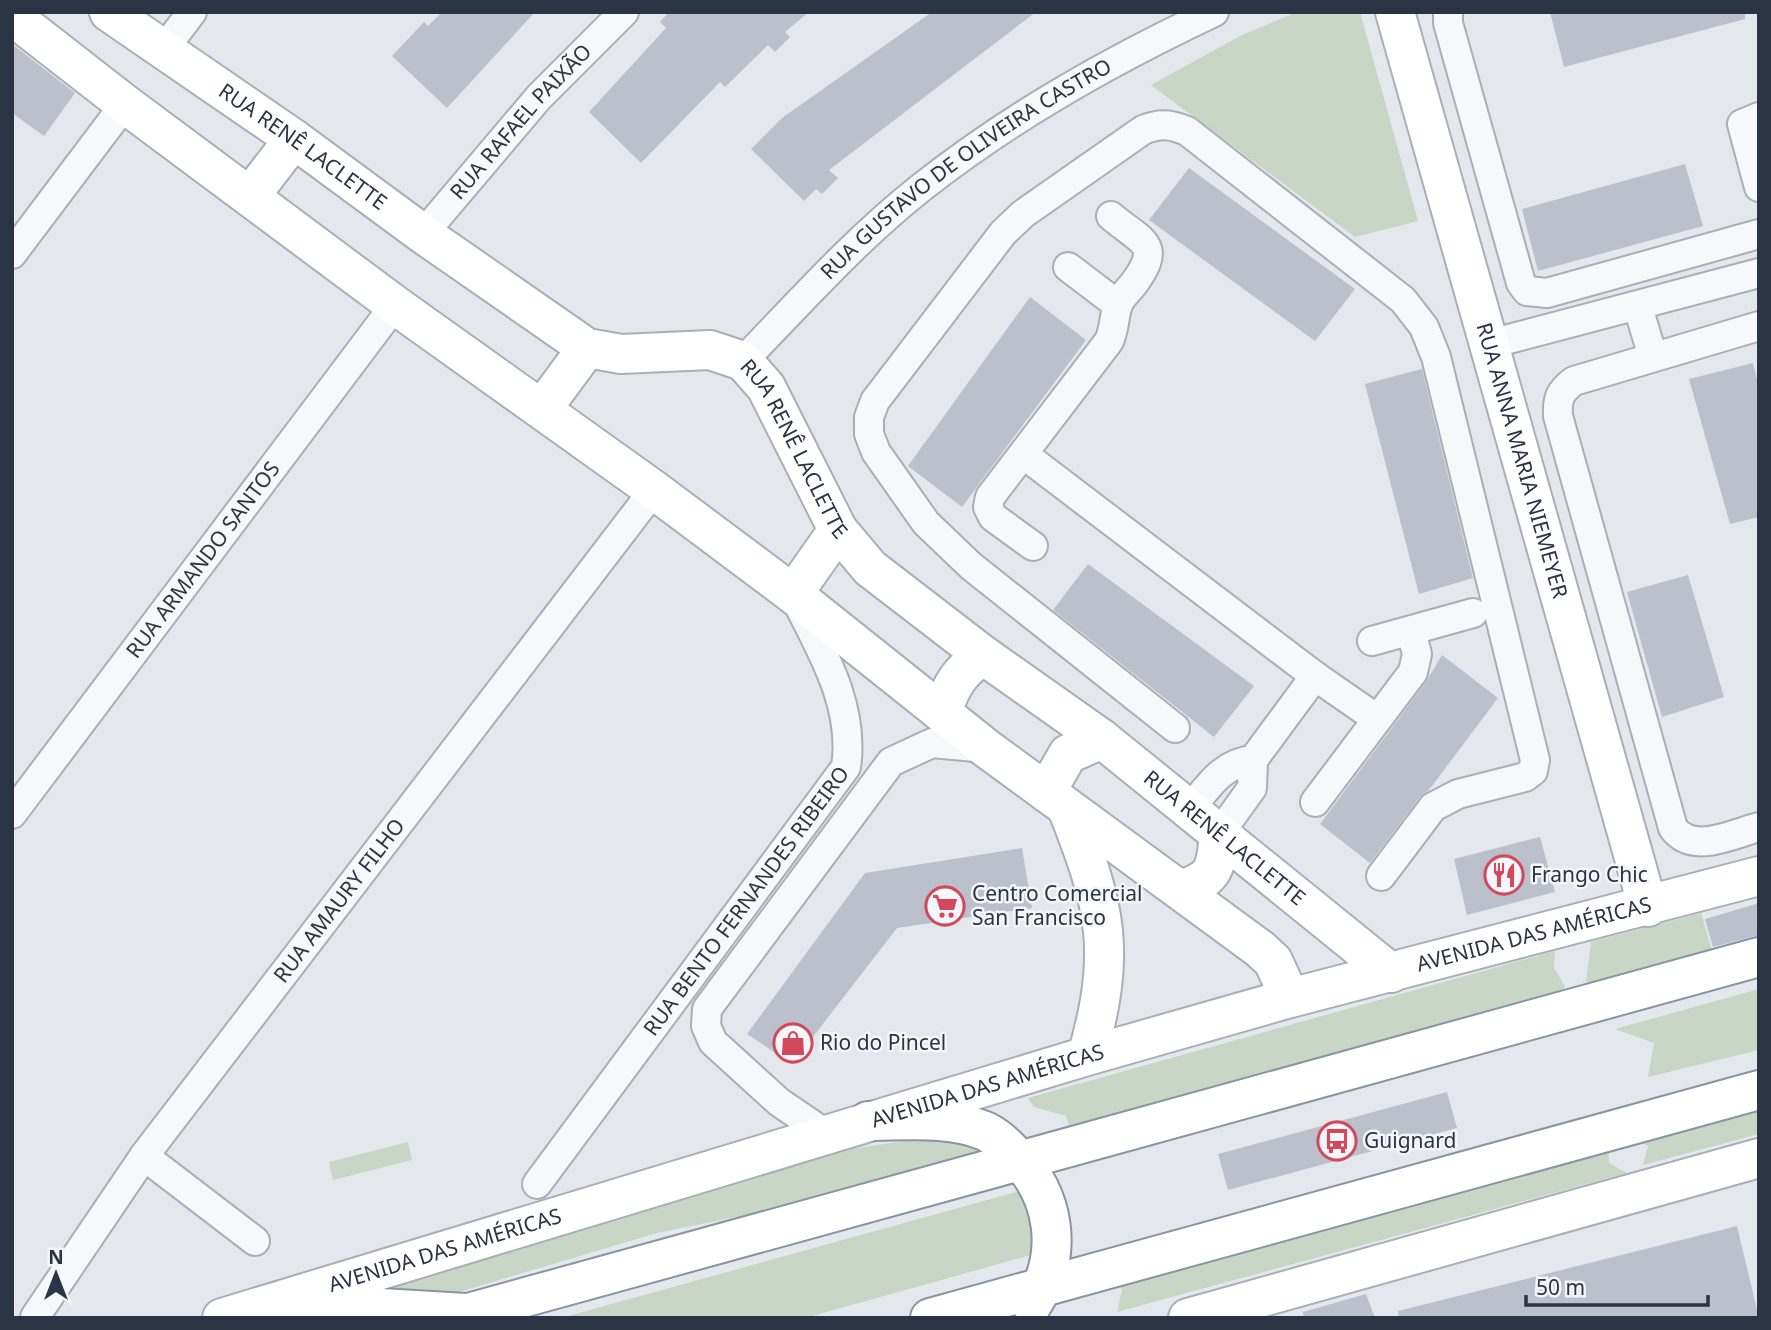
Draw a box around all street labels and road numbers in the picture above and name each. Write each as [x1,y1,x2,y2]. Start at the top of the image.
street label: RUA RAFAEL PAIXÃO [443,37,597,205]
street label: RUA GUSTAVO DE OLIVEIRA CASTRO [814,52,1116,285]
street label: RUA RENÊ LACLETTE [214,76,393,216]
street label: RUA ANNA MARIA NIEMEYER [1470,319,1575,601]
street label: RUA RENÊ LACLETTE [735,353,854,544]
street label: RUA ARMANDO SANTOS [119,455,286,663]
street label: RUA BENTO FERNANDES RIBEIRO [637,760,855,1041]
street label: RUA RENÊ LACLETTE [1138,763,1312,911]
street label: RUA AMAURY FILHO [267,812,411,988]
street label: AVENIDA DAS AMÉRICAS [1413,890,1654,978]
street label: AVENIDA DAS AMÉRICAS [868,1037,1107,1134]
street label: AVENIDA DAS AMÉRICAS [325,1201,564,1298]

